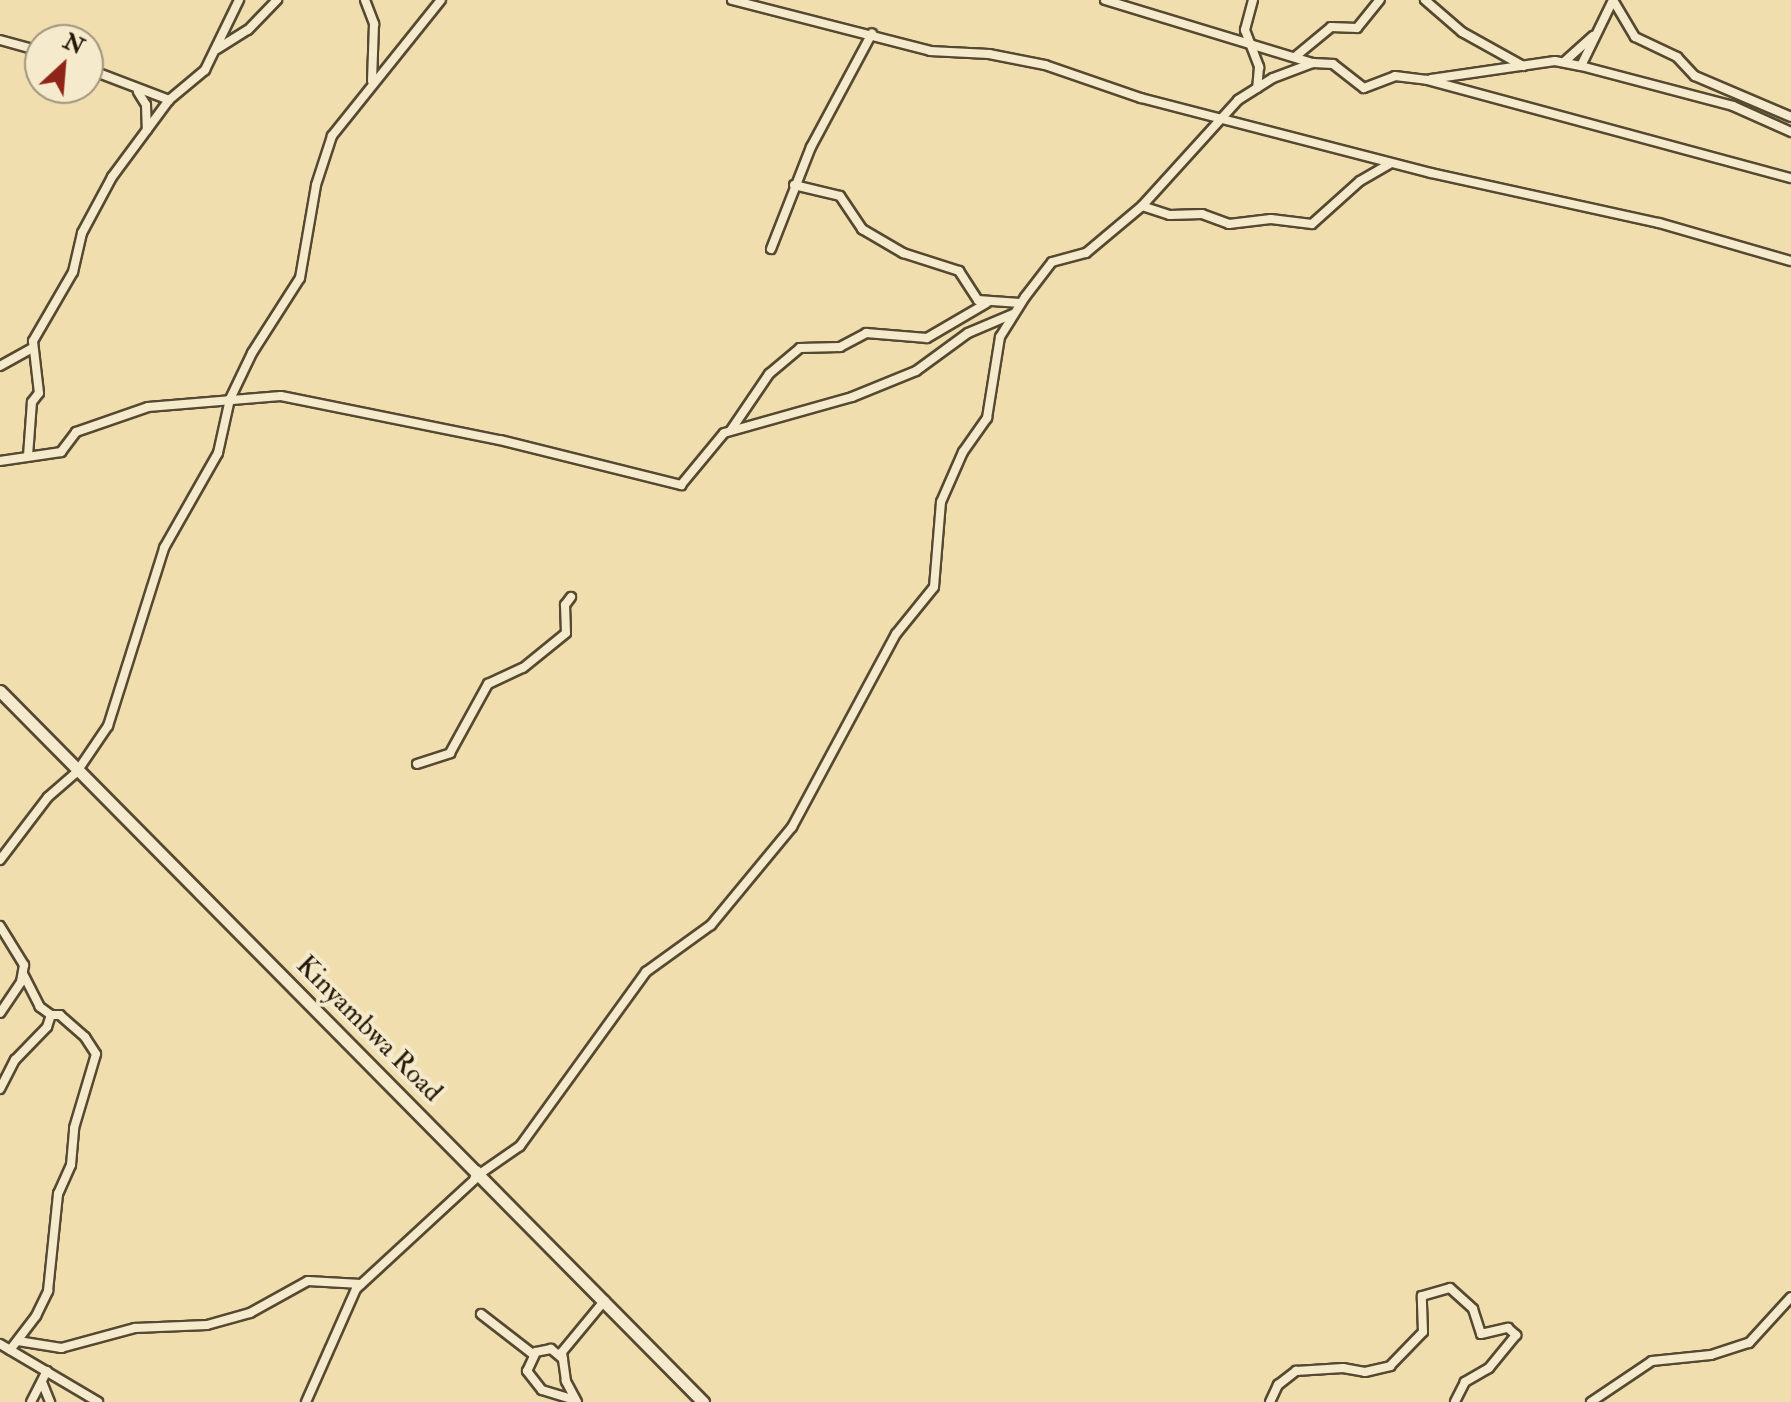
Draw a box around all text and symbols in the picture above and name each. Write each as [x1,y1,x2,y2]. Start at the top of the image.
north arrow [24,24,104,104]
text: N [59,27,89,61]
street label: Kinyambwa Road [289,949,449,1109]

